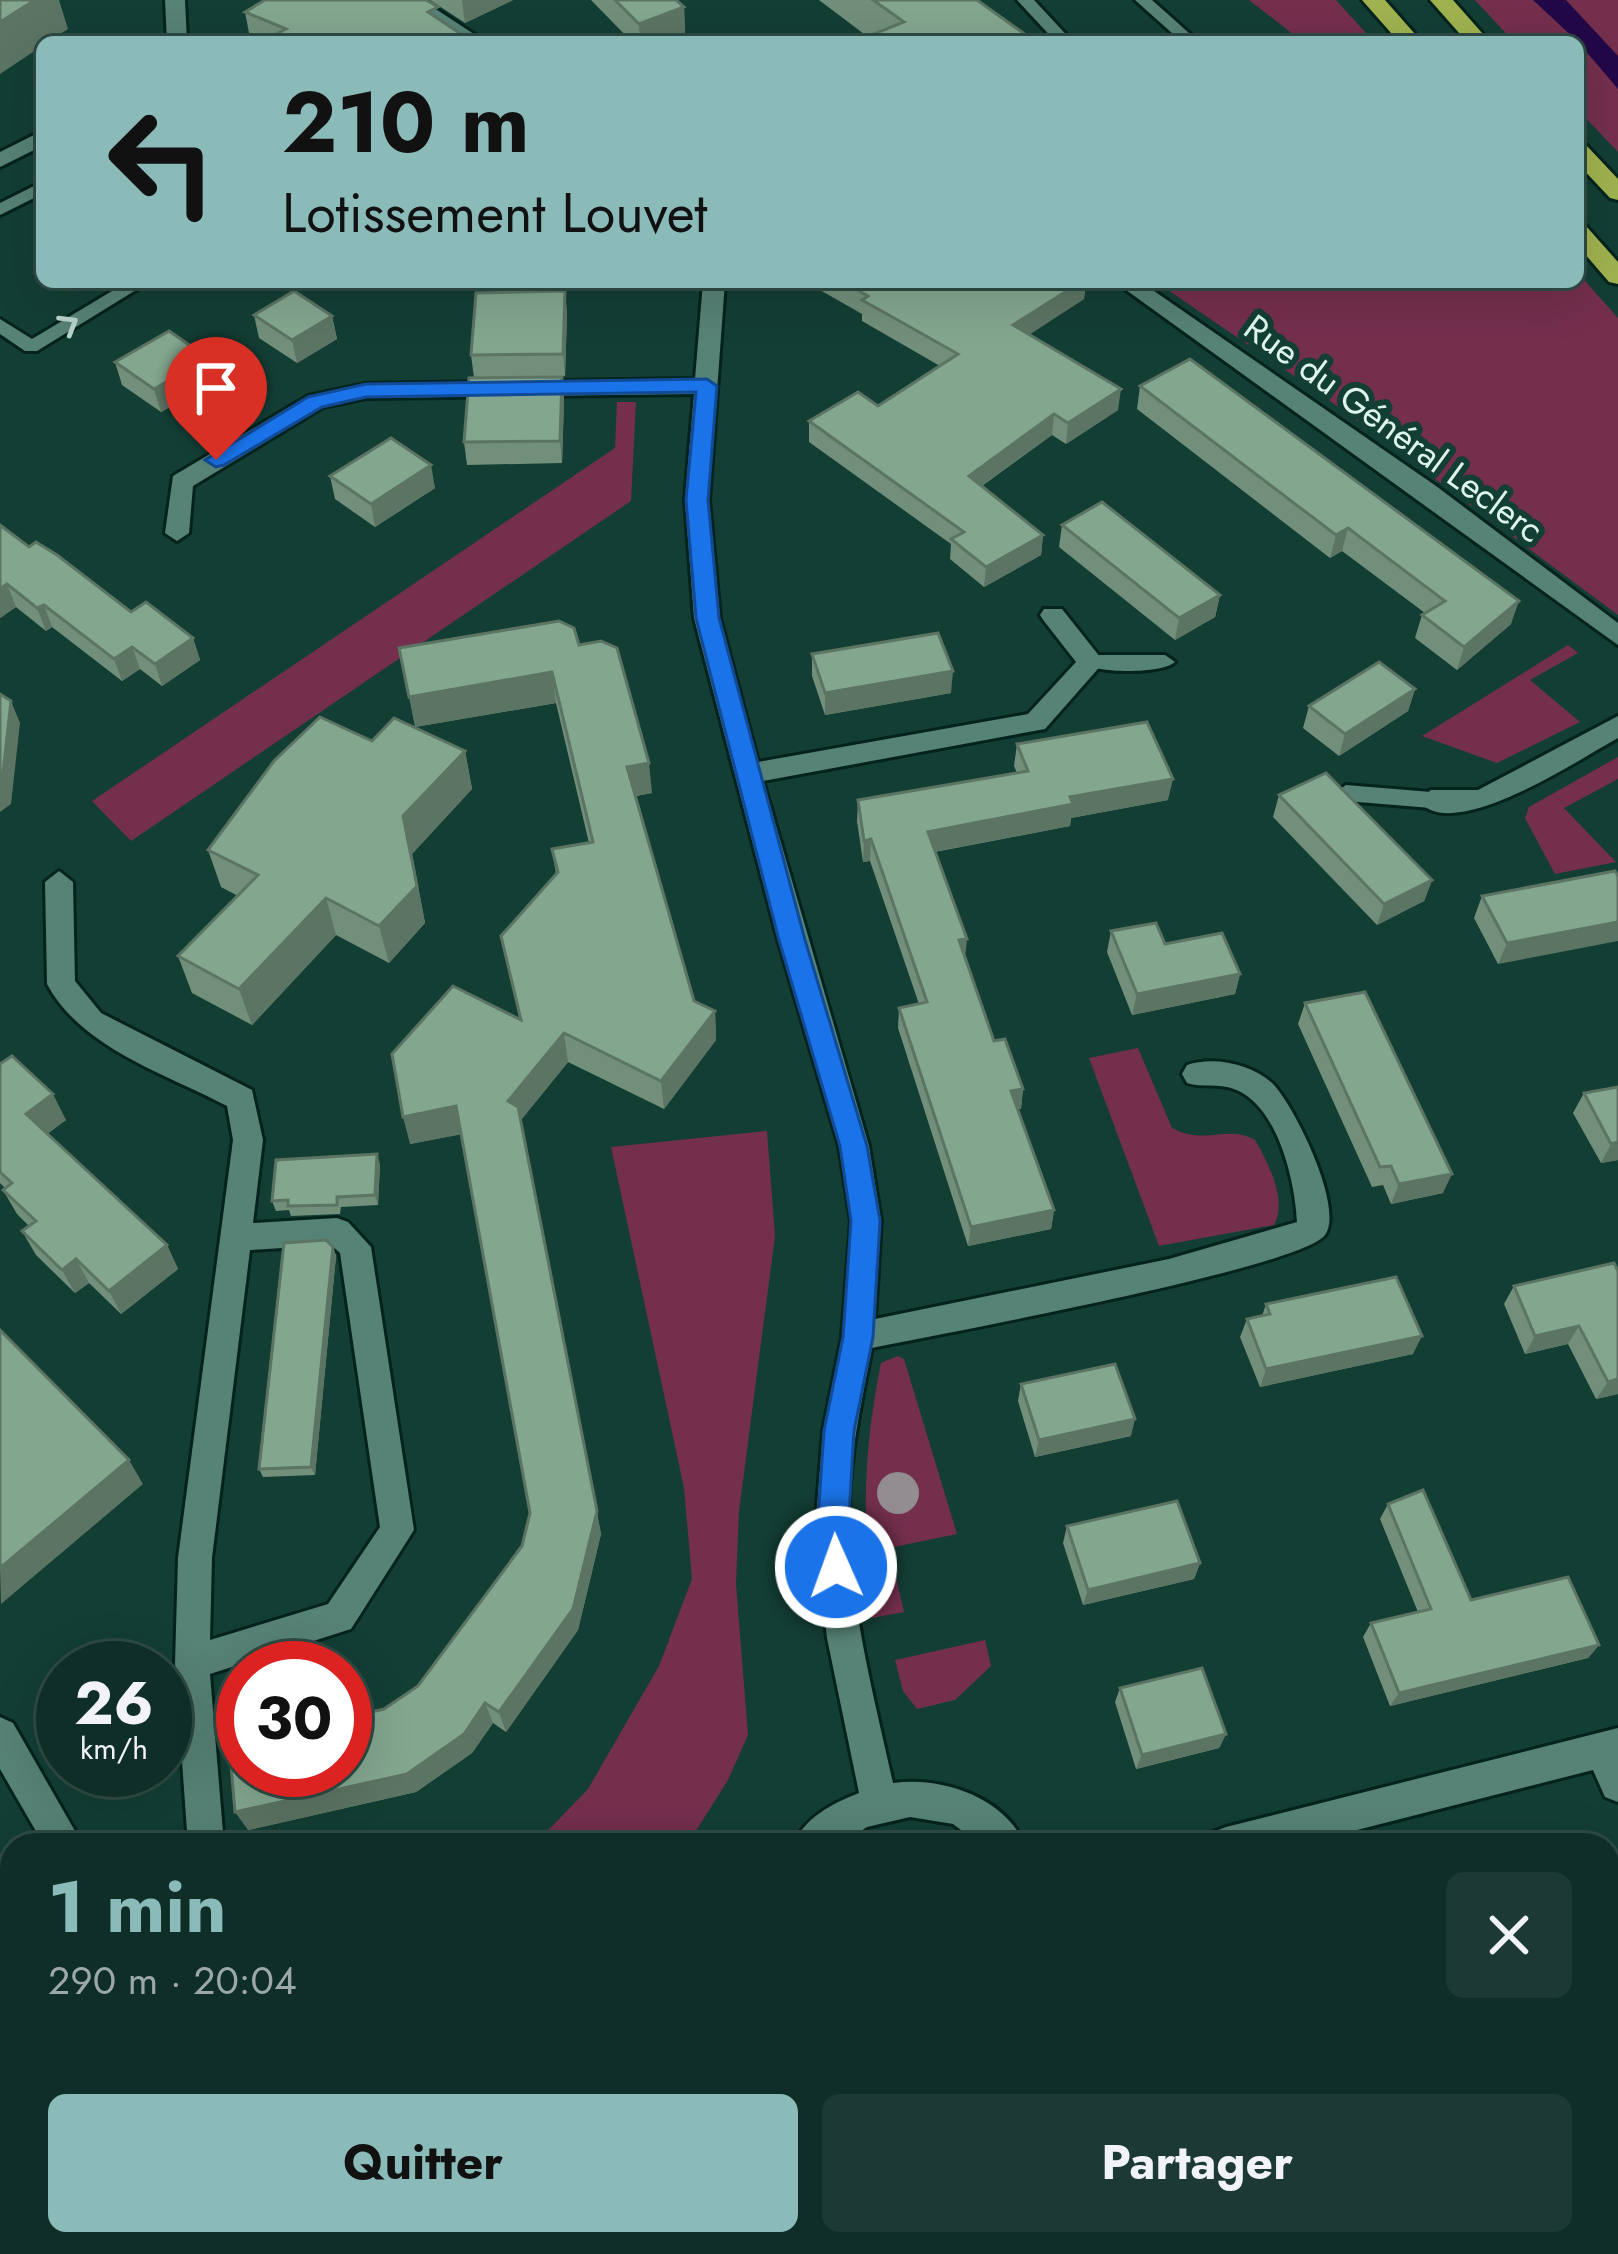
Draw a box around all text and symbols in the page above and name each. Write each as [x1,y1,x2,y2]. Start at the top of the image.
text: 210 m [282,62,530,184]
icon: left [84,84,240,240]
text: Lotissement Louvet [282,174,707,252]
street label: Rue du Général Leclerc [1233,301,1555,555]
one-way arrow [56,316,78,338]
pin [165,337,267,460]
icon: arrive [183,355,249,421]
position arrow [773,1504,899,1630]
speed limit sign: 30 [216,1641,372,1797]
text: 26 [74,1660,154,1747]
text: km/h [80,1727,148,1770]
text: 1 min [48,1855,227,1959]
button: close [1446,1872,1572,1998]
text: 290 m · 20:04 [48,1952,297,2009]
button: Quitter [48,2094,798,2232]
button: Partager [822,2094,1572,2232]

